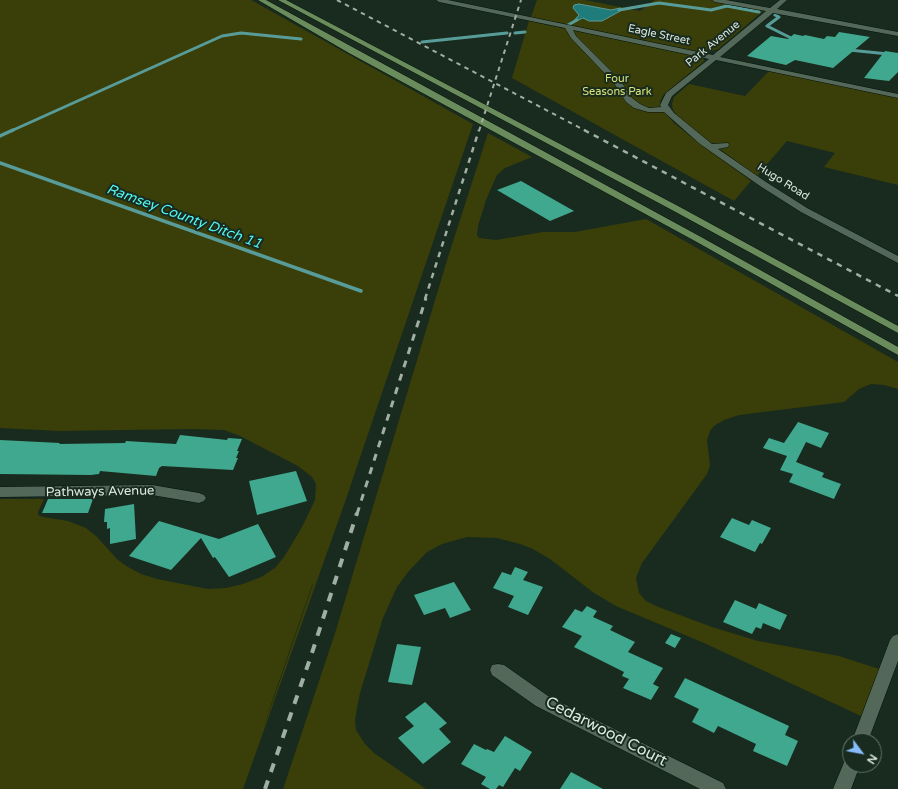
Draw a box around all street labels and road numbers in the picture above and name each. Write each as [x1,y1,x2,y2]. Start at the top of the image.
street label: Park Avenue [683,18,743,70]
street label: Eagle Street [627,22,691,48]
street label: Hugo Road [754,161,812,203]
street label: Pathways Avenue [45,483,155,501]
street label: Cedarwood Court [542,693,670,771]

